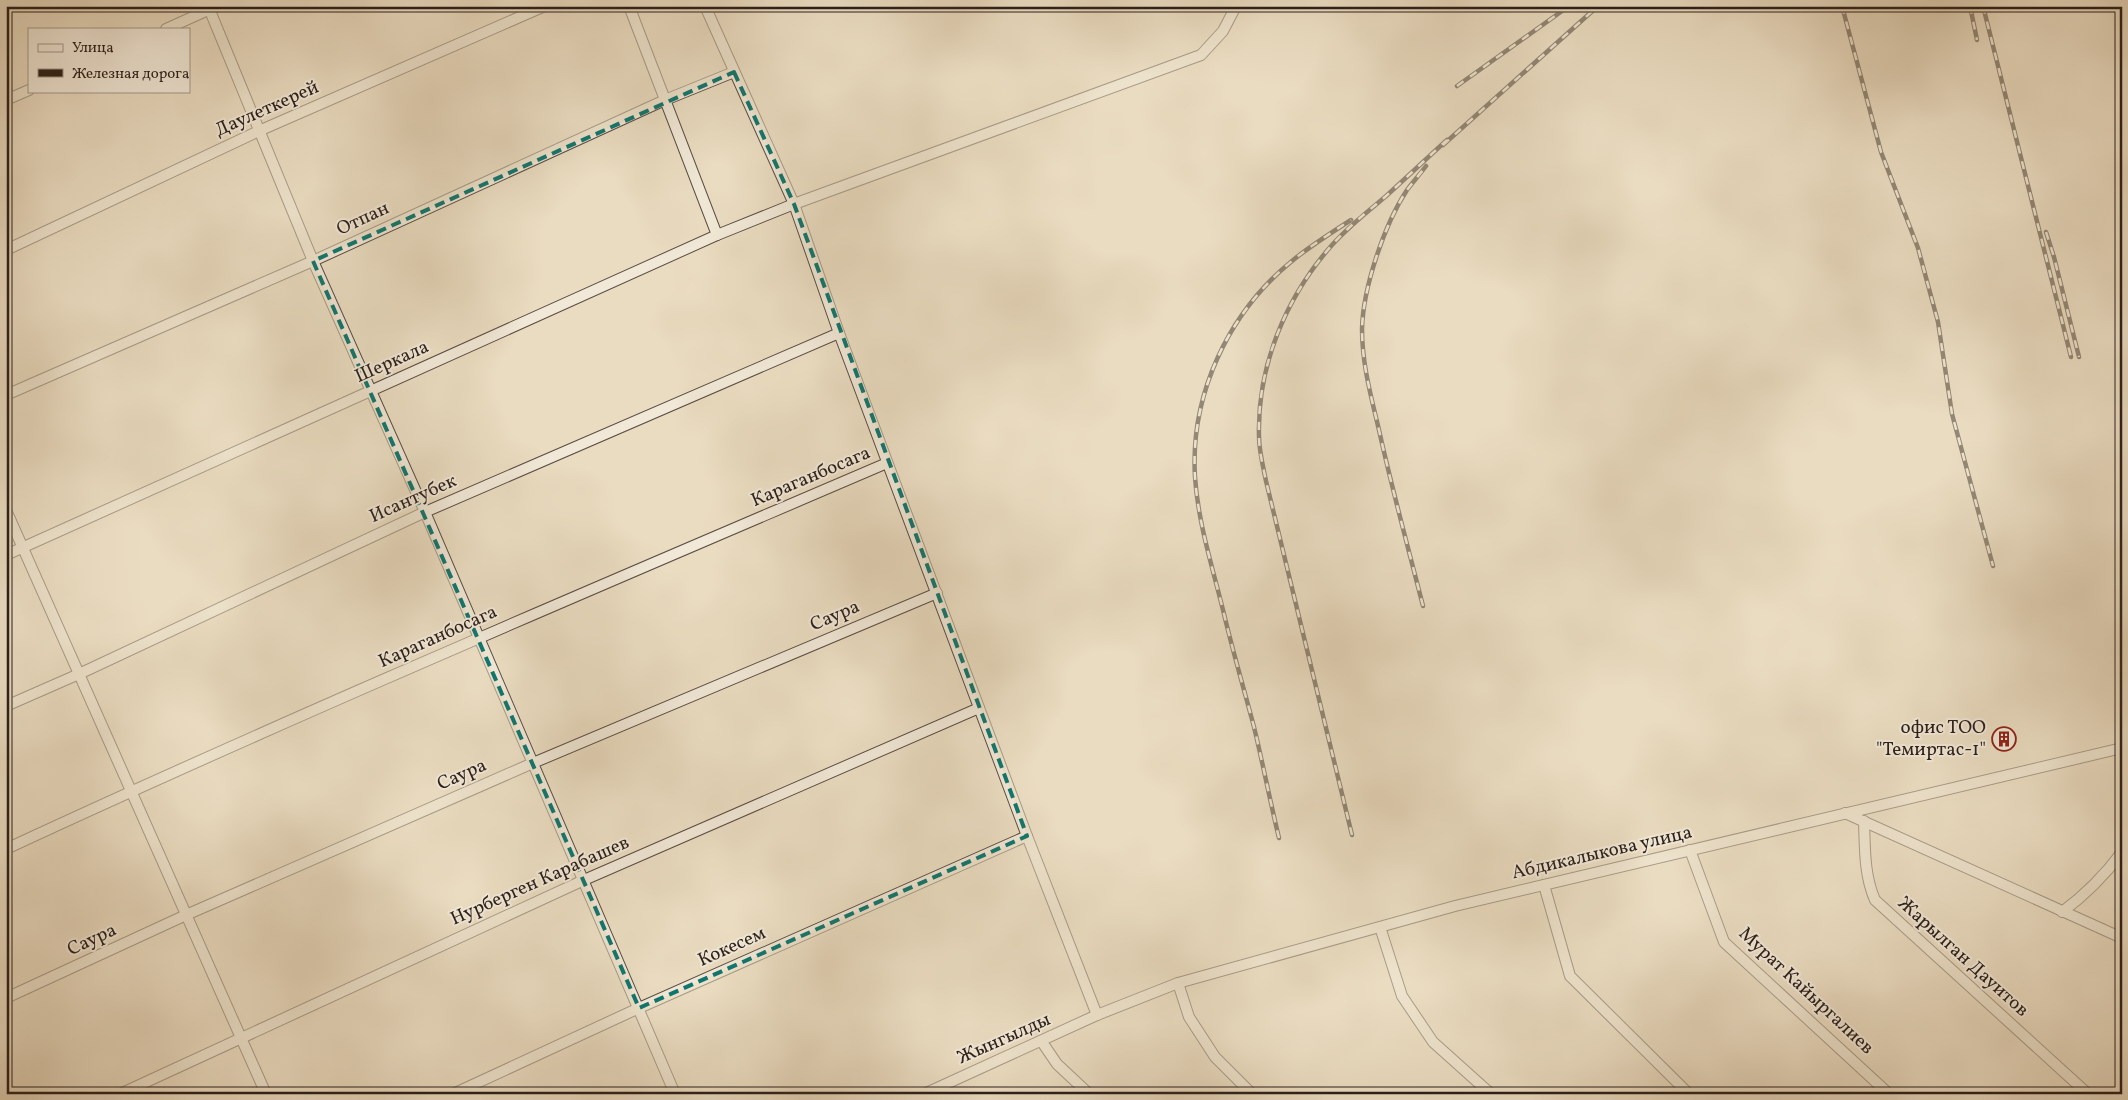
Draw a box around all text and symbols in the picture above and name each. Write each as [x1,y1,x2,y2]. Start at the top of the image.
legend [28,28,190,92]
text: Улица [72,38,114,59]
text: Железная дорога [72,64,189,85]
street label: Даулеткерей [211,75,323,143]
street label: Отпан [332,195,394,243]
street label: Шеркала [351,334,433,390]
street label: Караганбосага [747,440,875,514]
street label: Исантубек [365,468,461,530]
street label: Саура [806,594,864,638]
street label: Караганбосага [375,599,501,675]
place label: офис ТОО "Темиртас-1" [1876,715,1986,763]
building icon: офис ТОО "Темиртас-1" [1991,726,2017,752]
street label: Саура [433,753,491,797]
street label: Абдикалыкова улица [1509,820,1695,886]
street label: Нурберген Карабашев [446,830,634,932]
street label: Жарылган Дауитов [1892,891,2034,1023]
street label: Саура [63,917,121,963]
street label: Кокесем [694,921,770,973]
street label: Мурат Кайыргалиев [1733,921,1879,1061]
street label: Жынгылды [953,1007,1055,1071]

